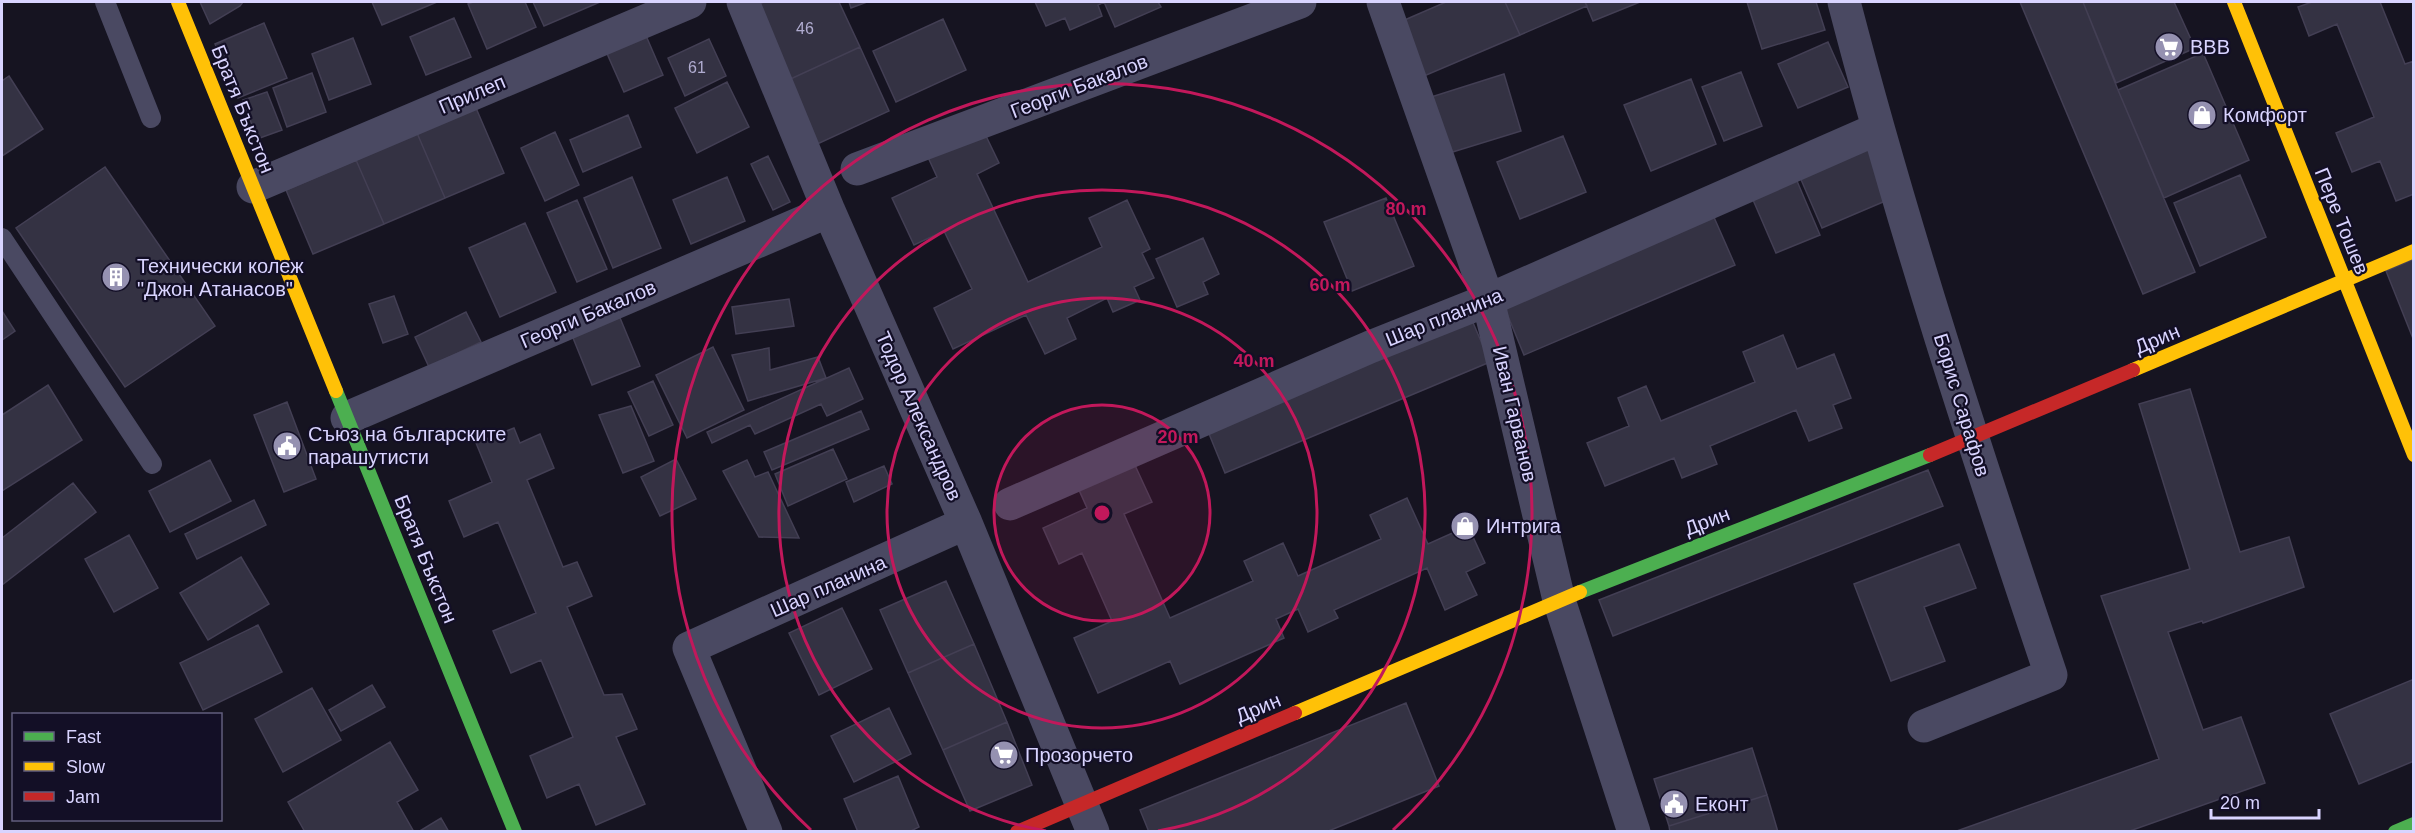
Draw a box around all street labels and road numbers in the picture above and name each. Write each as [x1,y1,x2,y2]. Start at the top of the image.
street label: Братя Бъкстон [207,42,279,176]
street label: Георги Бакалов [1007,50,1151,122]
street label: Прилеп [435,70,509,118]
street label: Пере Тошев [2311,165,2373,277]
street label: Георги Бакалов [517,276,659,352]
street label: Шар планина [1382,283,1506,350]
street label: Дрин [2131,320,2183,358]
street label: Тодор Александров [872,328,966,504]
street label: Борис Сарафов [1930,331,1994,479]
street label: Иван Гарванов [1489,344,1541,484]
street label: Братя Бъкстон [390,492,462,626]
street label: Дрин [1681,502,1733,540]
street label: Шар планина [767,550,890,621]
street label: Дрин [1232,689,1284,727]

